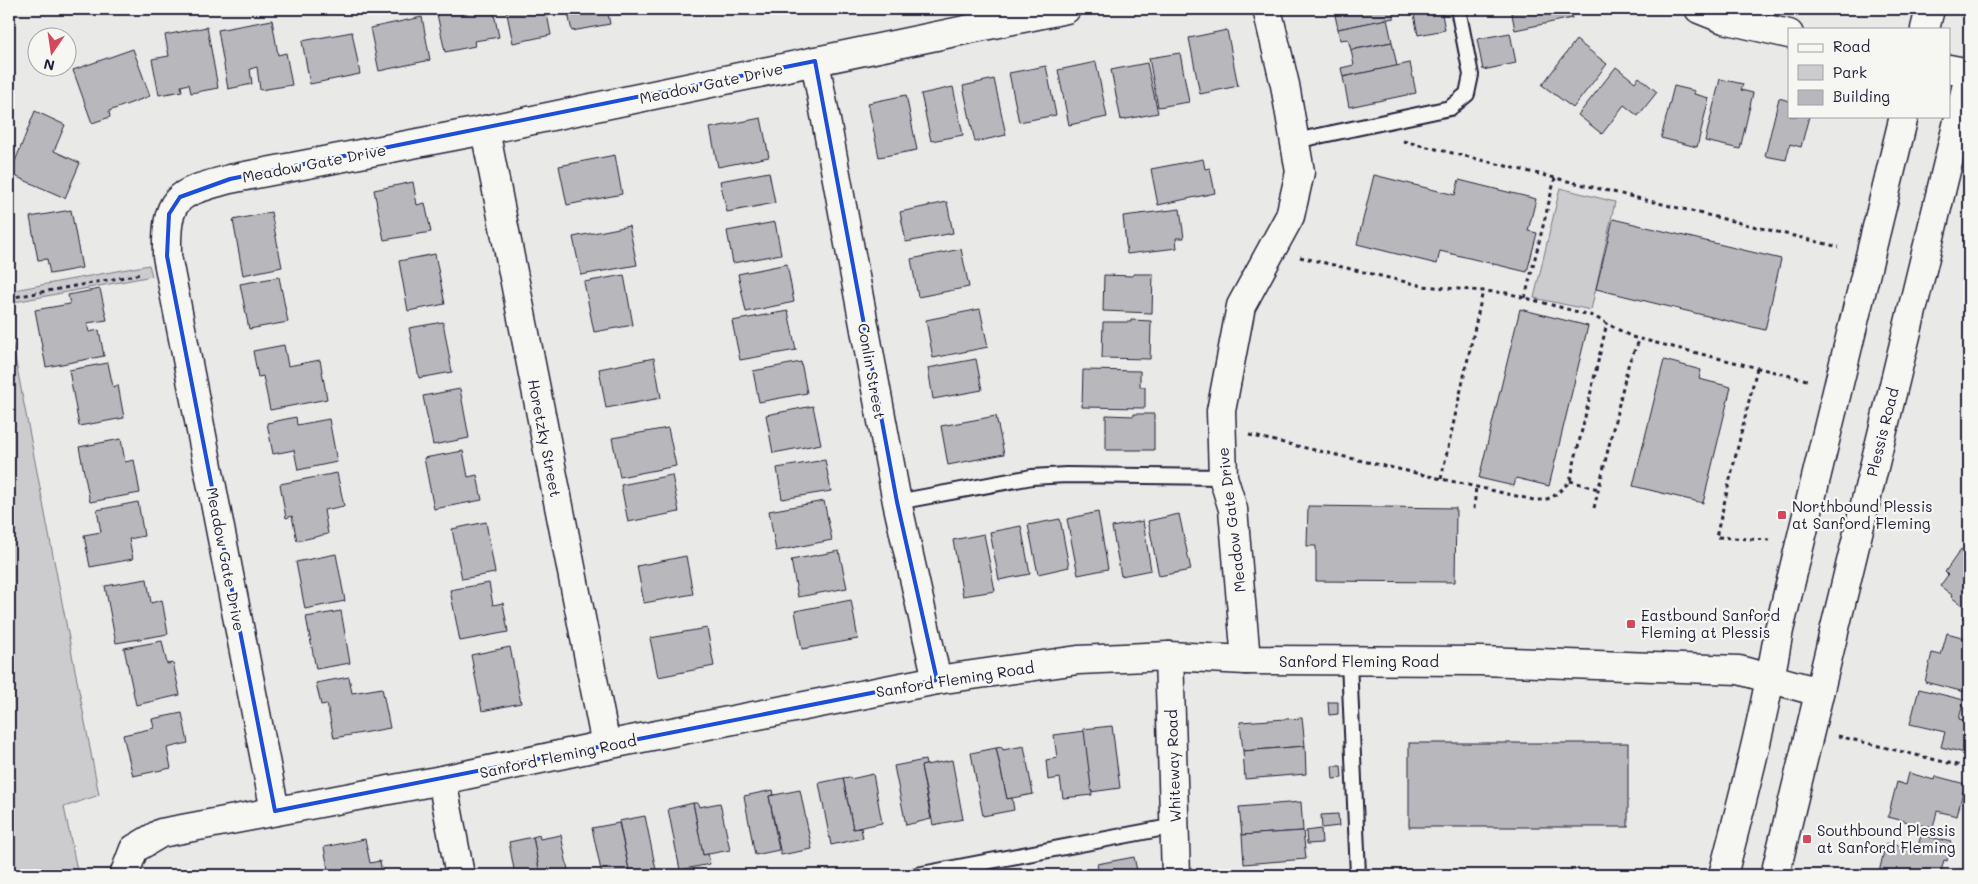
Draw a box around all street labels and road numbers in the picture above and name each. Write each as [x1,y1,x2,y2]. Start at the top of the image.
street label: Meadow Gate Drive [637,58,785,108]
street label: Meadow Gate Drive [240,139,388,187]
street label: Conlin Street [854,321,890,421]
street label: Horetzky Street [524,377,566,499]
street label: Plessis Road [1861,386,1903,478]
street label: Meadow Gate Drive [1212,446,1250,594]
street label: Meadow Gate Drive [202,485,250,633]
street label: Sanford Fleming Road [1279,651,1439,671]
street label: Sanford Fleming Road [875,657,1035,701]
street label: Whiteway Road [1161,709,1185,823]
street label: Sanford Fleming Road [478,730,638,782]

